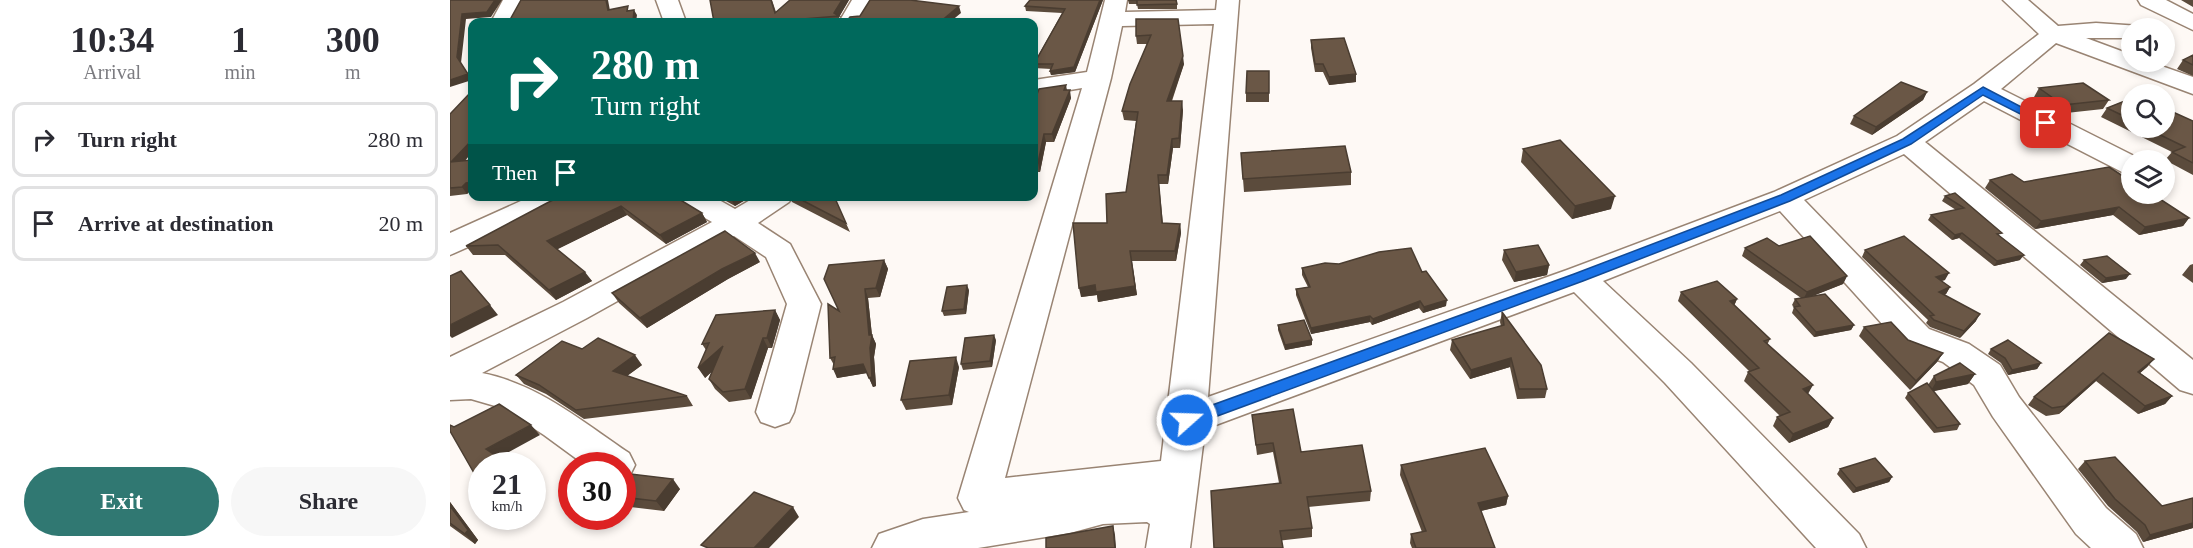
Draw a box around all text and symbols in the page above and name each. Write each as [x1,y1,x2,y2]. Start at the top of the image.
map controls [2121,18,2175,204]
button: sound [2121,18,2175,72]
text: 10:34 [70,20,154,60]
text: 1 [231,20,249,60]
text: 300 [326,20,380,60]
icon: right [492,42,570,120]
text: 280 m [591,42,700,88]
text: Arrival [83,61,141,83]
text: min [224,61,256,83]
text: m [345,61,361,83]
button: search [2121,84,2175,138]
text: Turn right [591,91,700,121]
pin [2020,97,2071,148]
icon: arrive [2029,106,2062,139]
icon: right [27,123,60,156]
text: Turn right [78,127,177,152]
text: 280 m [367,127,423,152]
button: layers [2121,150,2175,204]
icon: arrive [549,156,582,189]
text: Then [492,160,537,185]
icon: arrive [27,207,60,240]
text: Arrive at destination [78,211,274,236]
text: 20 m [378,211,423,236]
position arrow [1155,388,1219,452]
speed limit sign: 30 [558,452,636,530]
button: Exit [24,467,219,536]
button: Share [231,467,426,536]
text: 21 [492,467,522,500]
text: km/h [492,498,522,514]

